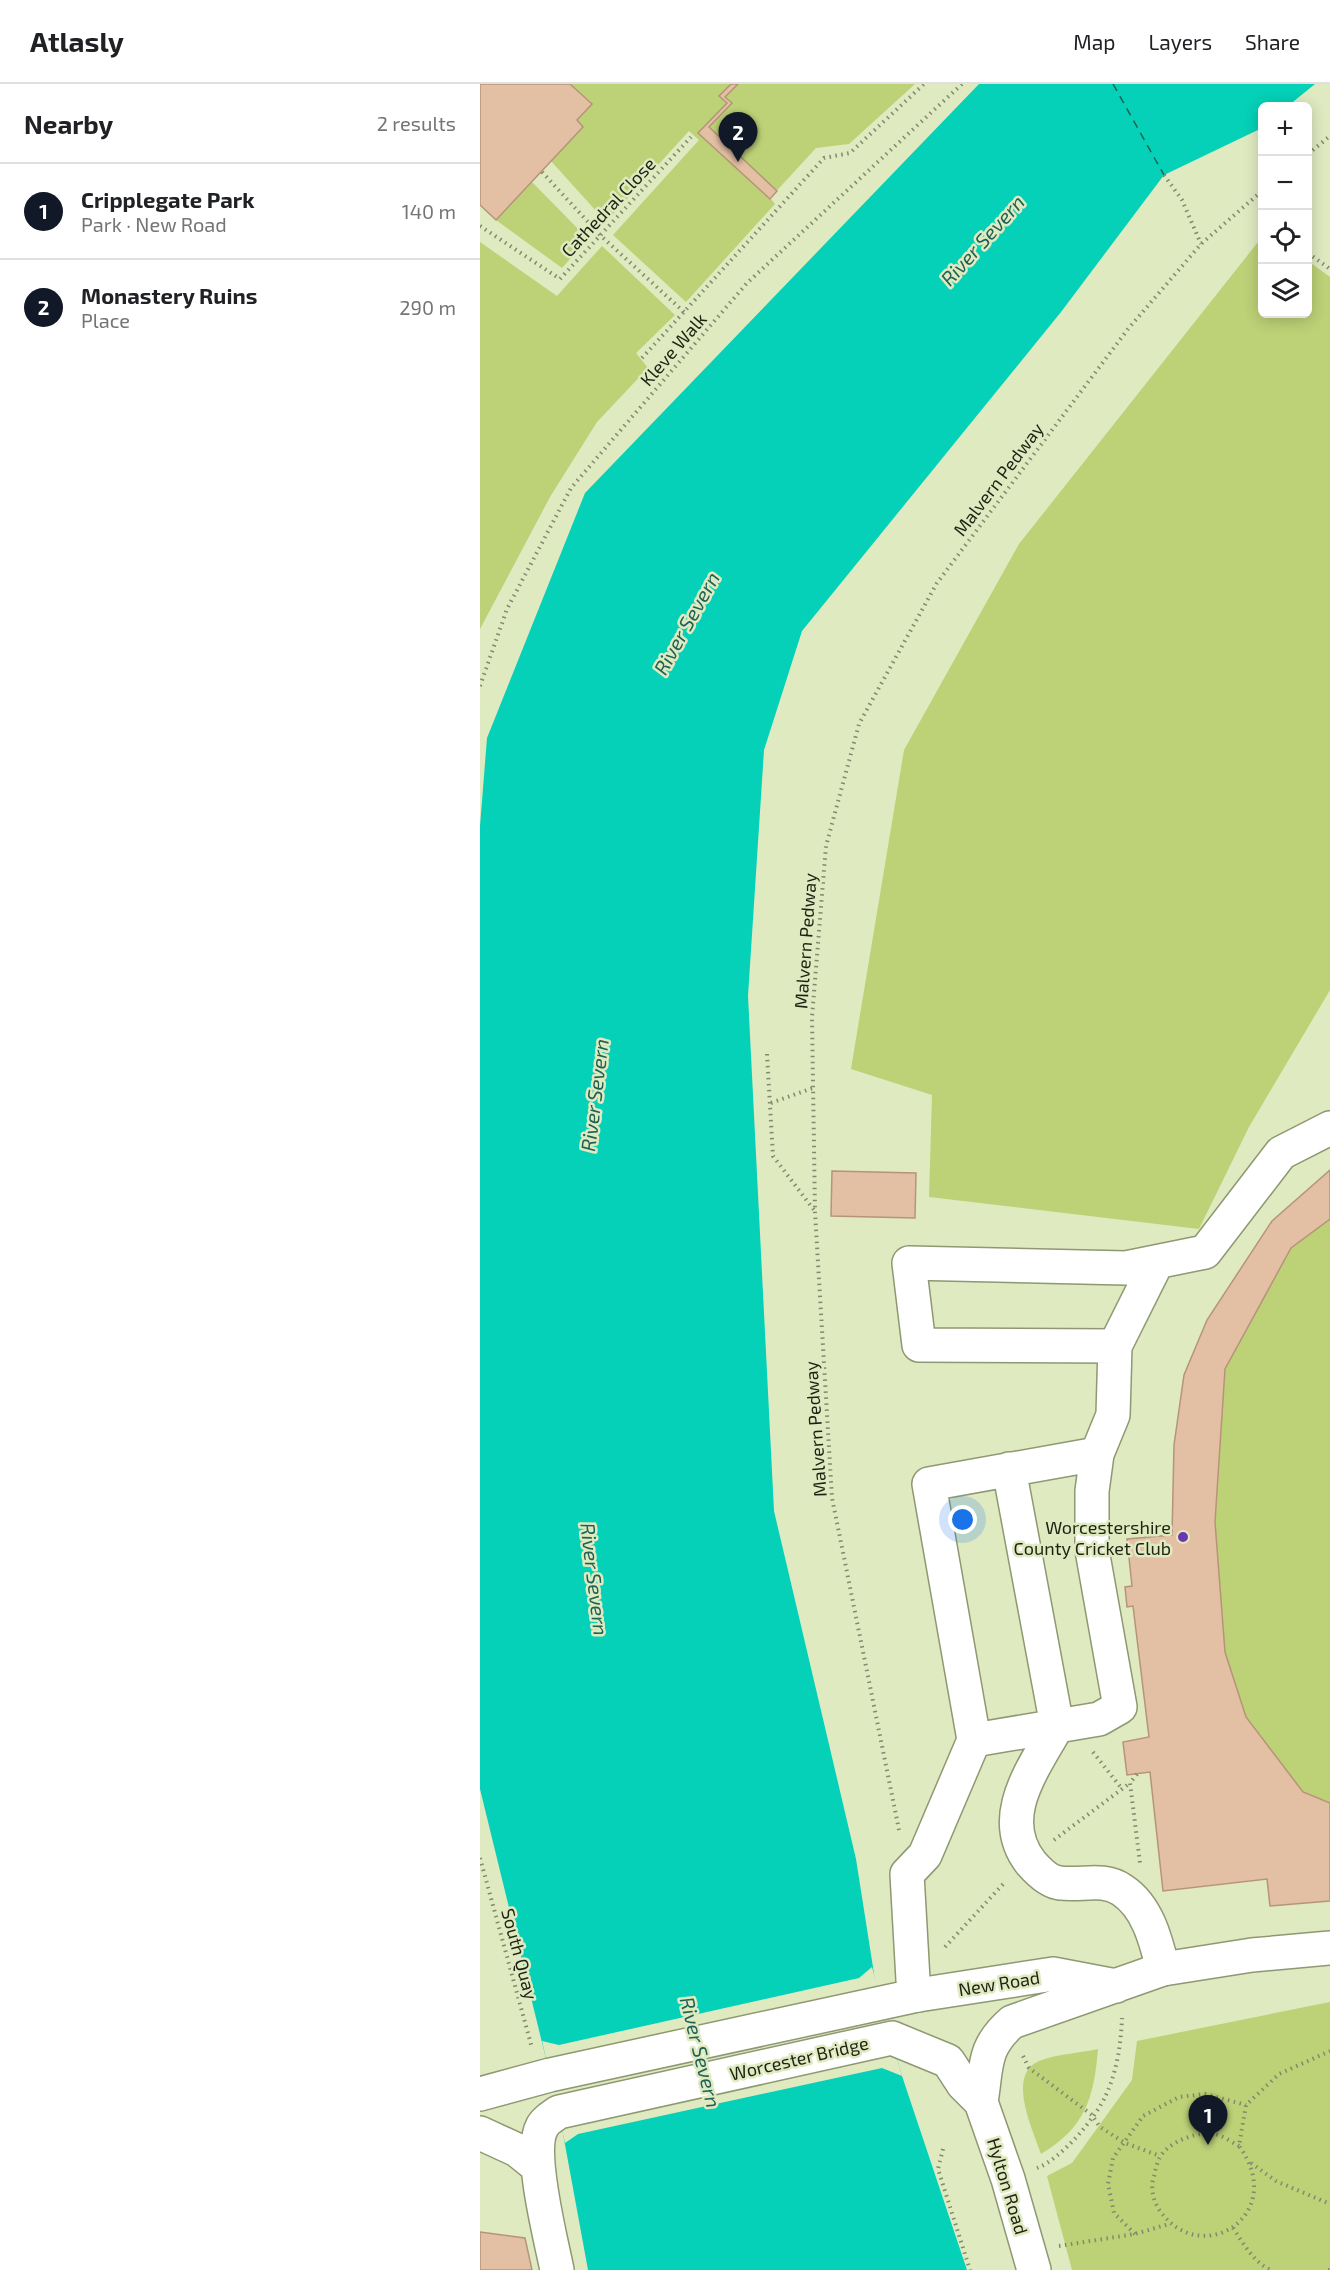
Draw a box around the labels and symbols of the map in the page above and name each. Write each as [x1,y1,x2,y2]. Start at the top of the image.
pin: 2 [718,112,758,162]
street label: Cathedral Close [556,153,660,261]
water label: River Severn [935,190,1029,290]
street label: Kleve Walk [635,308,711,390]
street label: Malvern Pedway [948,418,1048,540]
water label: River Severn [648,568,724,678]
street label: Malvern Pedway [789,872,821,1010]
water label: River Severn [575,1037,613,1153]
street label: Malvern Pedway [799,1360,831,1498]
your location [948,1505,977,1534]
place label: Worcestershire County Cricket Club [1014,1516,1171,1559]
water label: River Severn [576,1521,614,1637]
marker: Worcestershire County Cricket Club [1176,1530,1190,1544]
street label: South Quay [497,1906,543,2003]
street label: New Road [957,1966,1041,2000]
water label: River Severn [676,1994,726,2110]
street label: Worcester Bridge [728,2031,870,2085]
pin: 1 [1188,2096,1228,2145]
street label: Hylton Road [983,2135,1033,2237]

